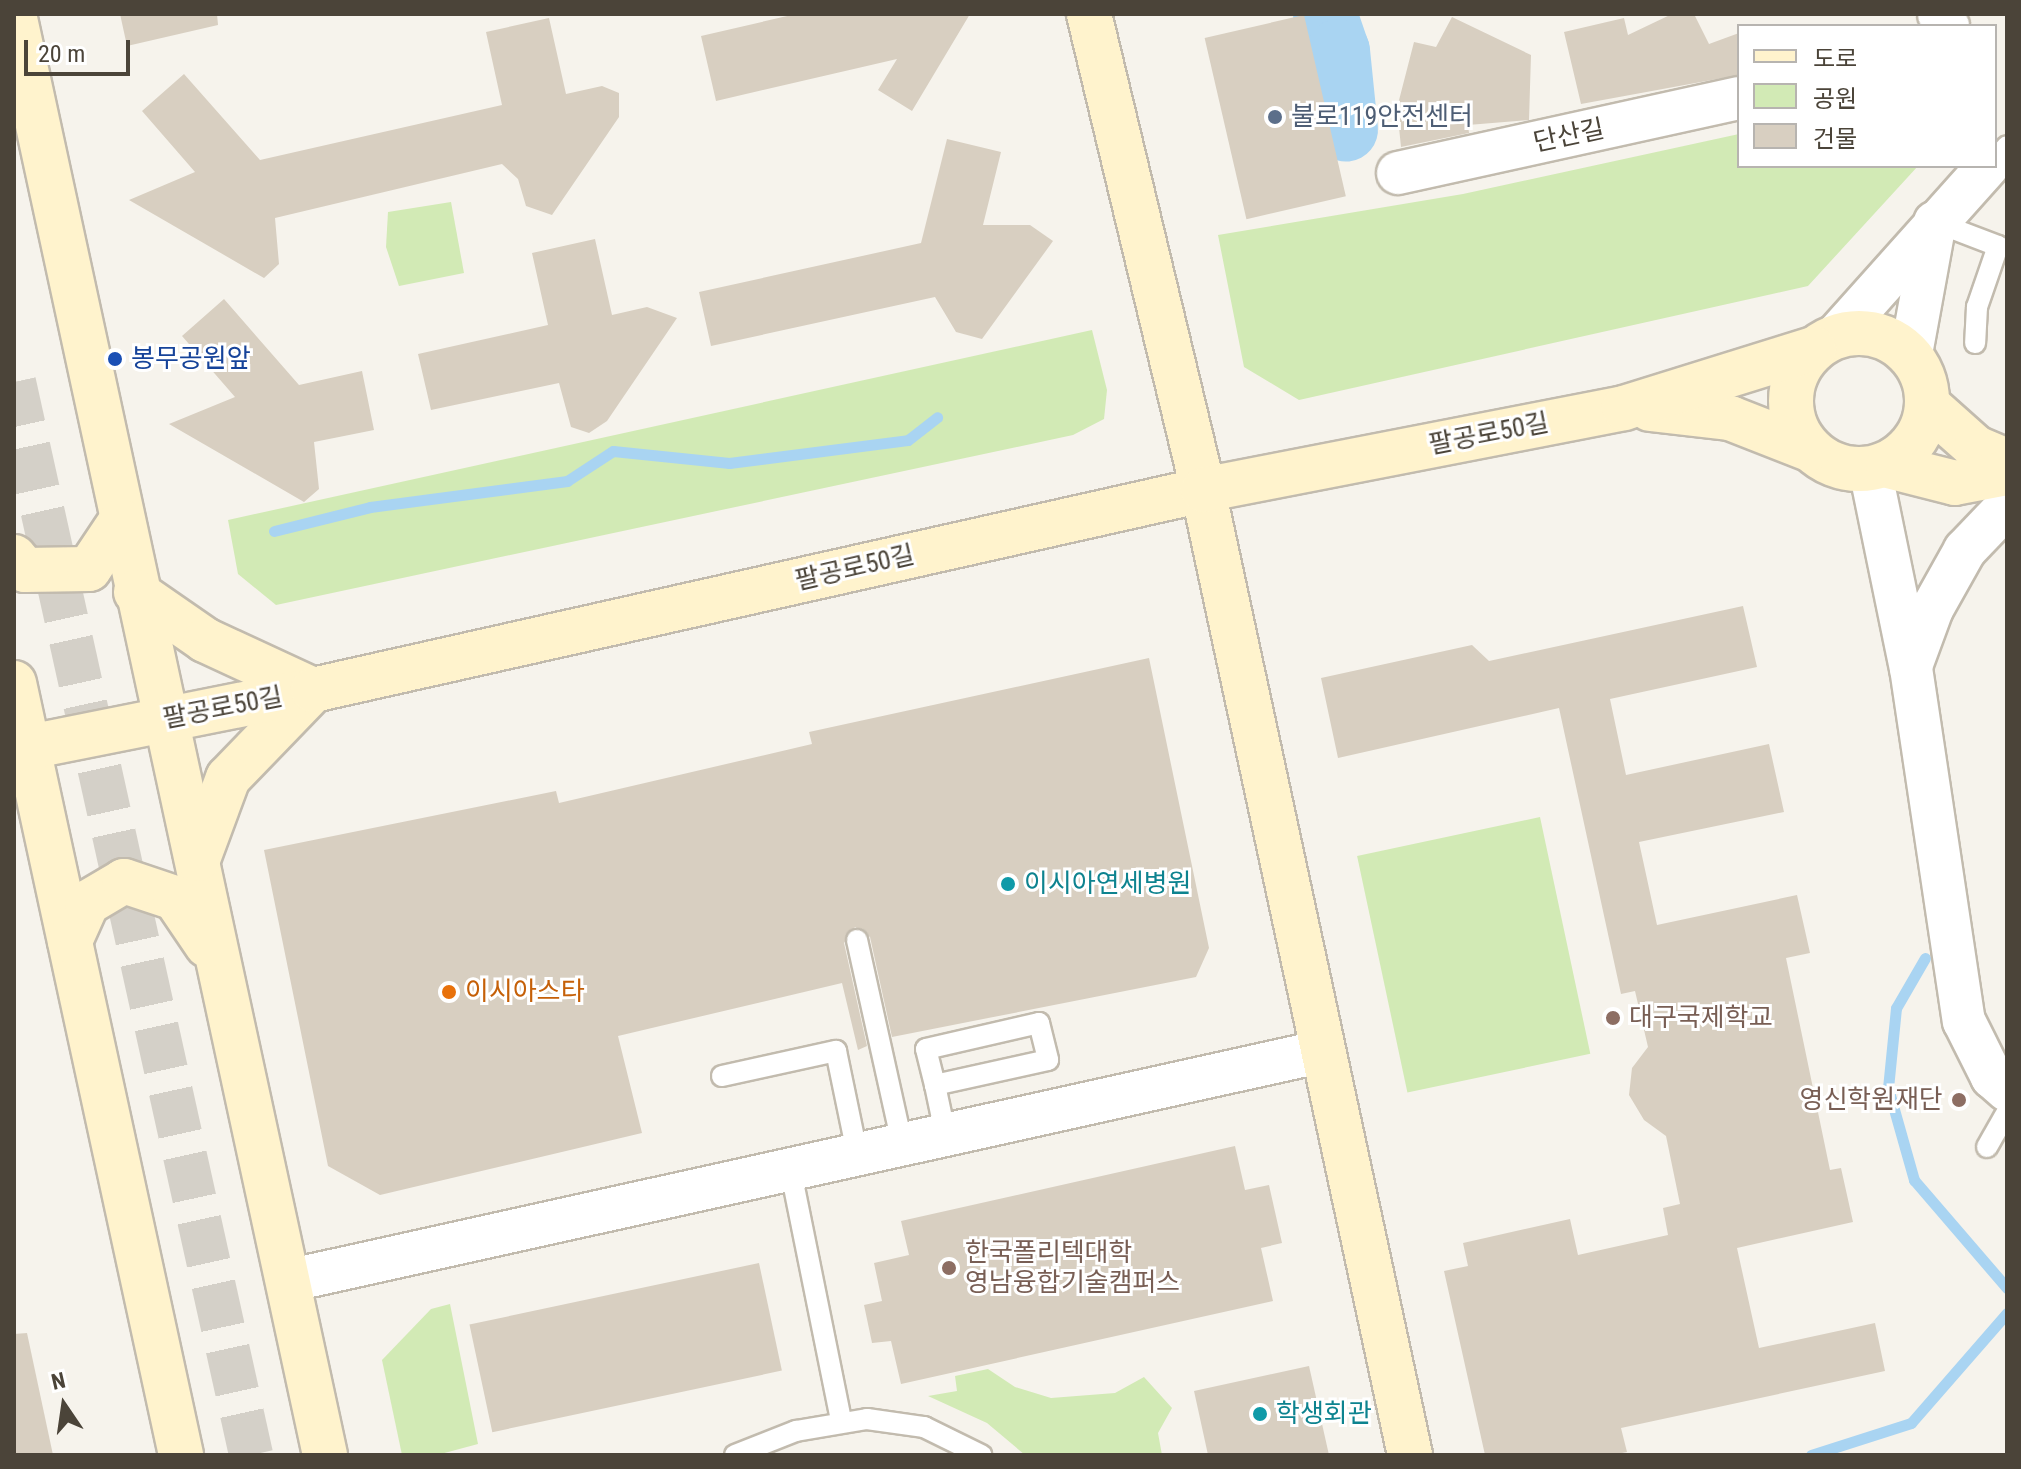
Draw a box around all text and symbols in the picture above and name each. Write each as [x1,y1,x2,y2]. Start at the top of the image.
scale bar [28,24,134,74]
legend [1737,24,1997,168]
text: 20 m [38,40,85,68]
text: 도로 [1813,45,1857,73]
text: 공원 [1813,85,1857,113]
place label: 불로119안전센터 [1291,101,1473,133]
marker: 불로119안전센터 [1266,108,1284,126]
street label: 단산길 [1531,113,1607,159]
text: 건물 [1813,125,1857,153]
place label: 봉무공원앞 [131,343,251,375]
marker: 봉무공원앞 [106,350,124,368]
street label: 팔공로50길 [1426,407,1552,461]
street label: 팔공로50길 [792,539,918,597]
street label: 팔공로50길 [160,681,286,735]
place label: 이시아연세병원 [1024,868,1191,900]
marker: 이시아연세병원 [999,875,1017,893]
place label: 이시아스타 [465,976,585,1008]
marker: 이시아스타 [440,983,458,1001]
place label: 대구국제학교 [1629,1002,1773,1034]
marker: 대구국제학교 [1604,1009,1622,1027]
place label: 영신학원재단 [1799,1084,1943,1116]
marker: 영신학원재단 [1950,1091,1968,1109]
place label: 한국폴리텍대학 영남융합기술캠퍼스 [965,1237,1180,1298]
marker: 한국폴리텍대학 영남융합기술캠퍼스 [940,1259,958,1277]
north arrow [24,1365,104,1445]
text: N [49,1367,68,1395]
place label: 학생회관 [1276,1398,1372,1430]
marker: 학생회관 [1251,1405,1269,1423]

